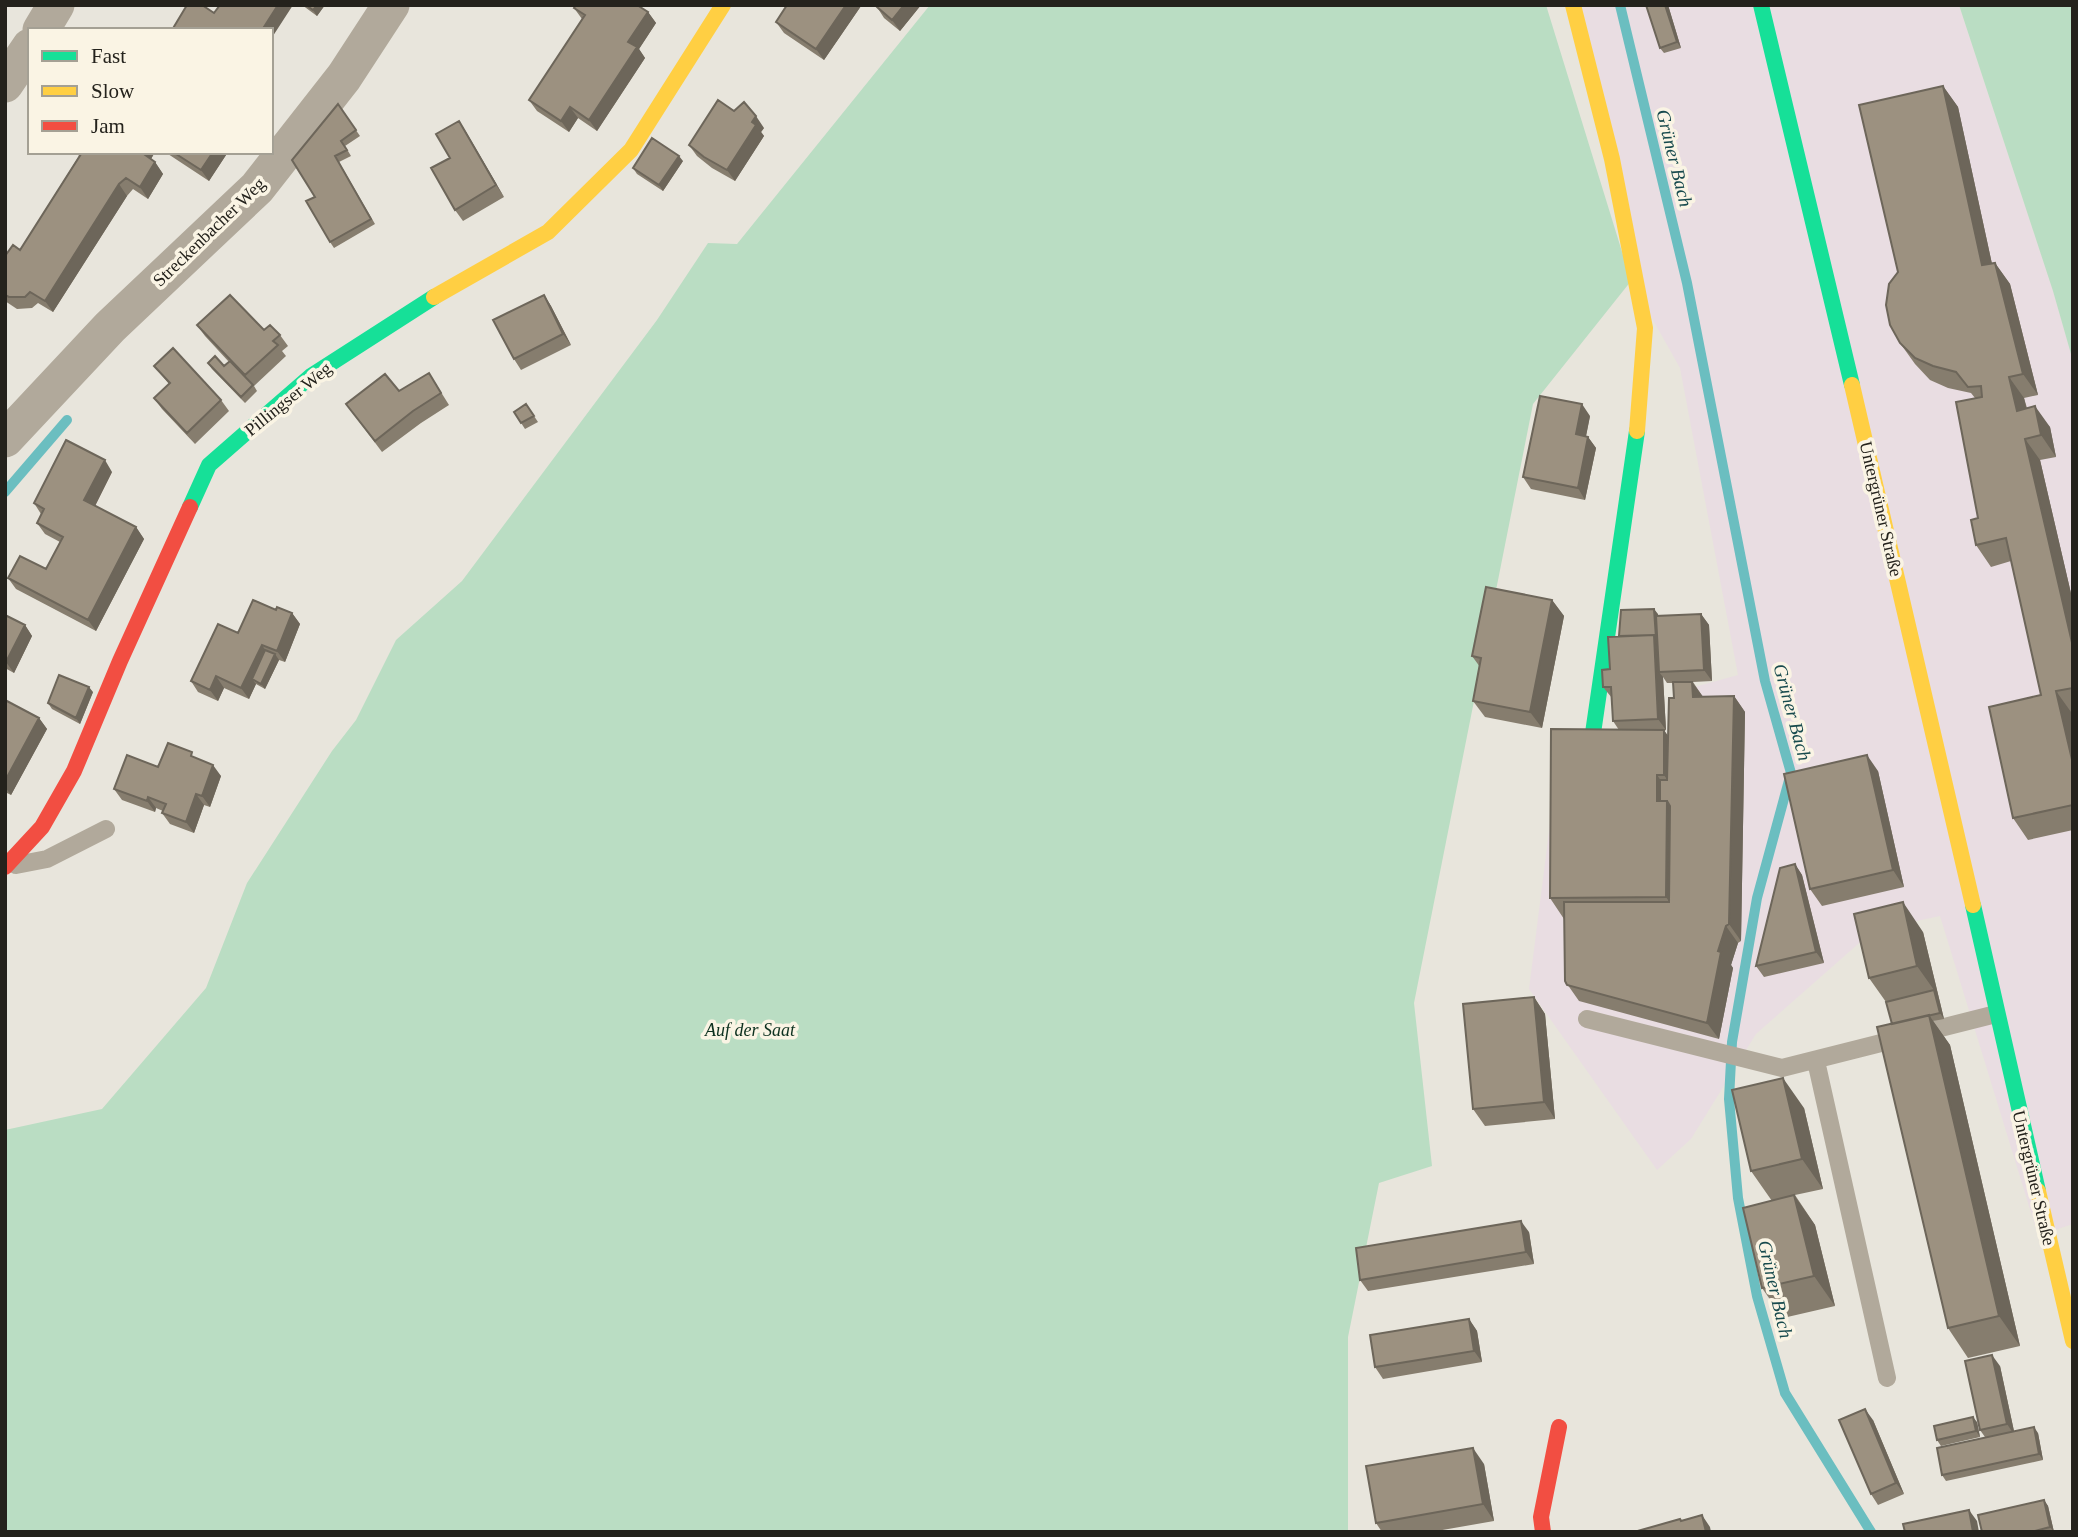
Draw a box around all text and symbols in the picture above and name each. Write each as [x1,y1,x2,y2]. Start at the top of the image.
legend [28,28,273,154]
text: Fast [91,44,126,68]
text: Slow [91,79,135,103]
water label: Grüner Bach [1652,107,1697,209]
text: Jam [91,114,125,138]
street label: Streckenbacher Weg [149,174,269,290]
street label: Pillingser Weg [241,358,335,440]
street label: Untergrüner Straße [1856,439,1906,579]
water label: Grüner Bach [1769,661,1816,763]
park label: Auf der Saat [704,1020,796,1040]
street label: Untergrüner Straße [2009,1108,2059,1248]
water label: Grüner Bach [1754,1238,1797,1340]

